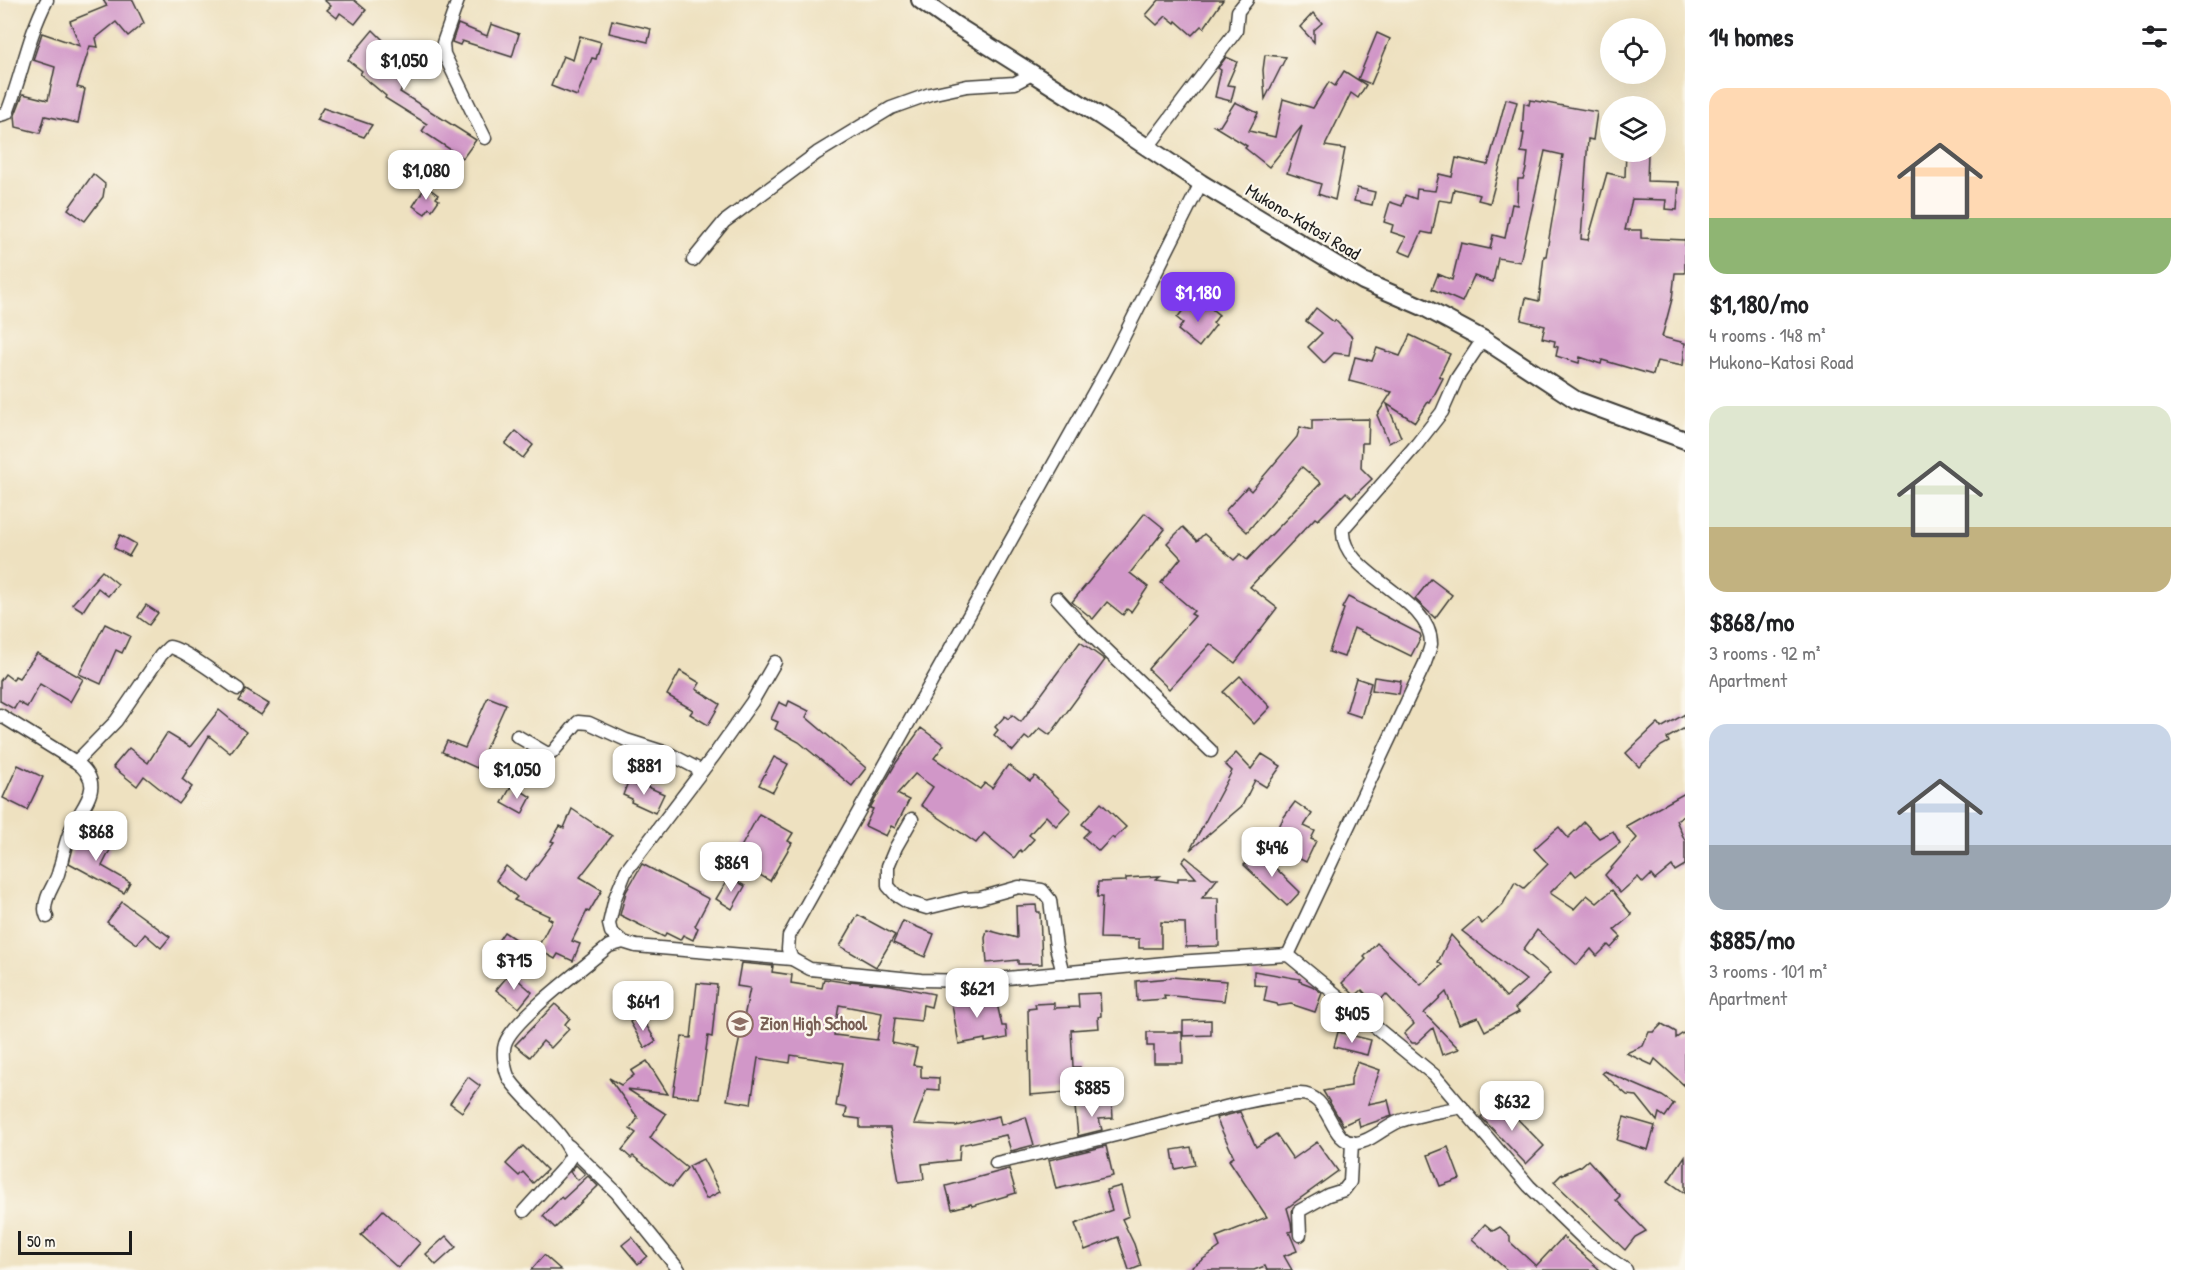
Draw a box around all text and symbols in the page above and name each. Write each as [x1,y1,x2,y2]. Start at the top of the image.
map controls [1600,18,1666,162]
button: locate [1600,18,1666,84]
text: 14 homes [1709,19,1794,54]
icon: filters [2138,20,2171,53]
pin: $1,050 [355,40,453,91]
text: $1,050 [380,46,428,73]
button: layers [1600,96,1666,162]
icon: home [1886,127,1994,235]
pin: $1,080 [377,150,475,201]
text: $1,080 [402,156,450,183]
street label: Mukono-Katosi Road [1241,177,1365,266]
pin: $1,180 [1149,272,1247,323]
text: $1,180 [1175,278,1221,305]
text: $1,180/mo [1709,286,1808,321]
text: 4 rooms · 148 m² [1709,321,1826,348]
text: Mukono-Katosi Road [1709,348,1853,375]
icon: home [1886,445,1994,553]
text: $868/mo [1709,604,1794,639]
text: 3 rooms · 92 m² [1709,639,1820,666]
text: Apartment [1709,666,1787,693]
pin: $881 [608,745,680,796]
pin: $1,050 [468,749,566,800]
text: $881 [627,751,661,778]
text: $1,050 [493,755,541,782]
icon: home [1886,763,1994,871]
pin: $868 [60,811,132,862]
text: $868 [78,817,114,844]
pin: $496 [1236,827,1308,878]
text: $496 [1256,833,1288,860]
pin: $869 [695,842,767,893]
text: $869 [714,848,748,875]
text: $885/mo [1709,922,1795,957]
pin: $715 [478,940,550,991]
text: $715 [496,946,532,973]
text: 3 rooms · 101 m² [1709,957,1827,984]
pin: $621 [941,968,1013,1019]
text: $621 [960,974,994,1001]
pin: $641 [607,981,679,1032]
text: Apartment [1709,984,1787,1011]
text: $641 [627,987,659,1014]
pin: $405 [1316,993,1388,1044]
text: $405 [1334,999,1370,1026]
school or university icon: Zion High School [725,1009,755,1039]
place label: Zion High School [760,1011,868,1037]
pin: $885 [1056,1067,1128,1118]
text: $885 [1074,1073,1110,1100]
pin: $632 [1476,1081,1548,1132]
text: $632 [1494,1087,1530,1114]
scale bar [18,1228,132,1256]
text: 50 m [27,1230,56,1252]

